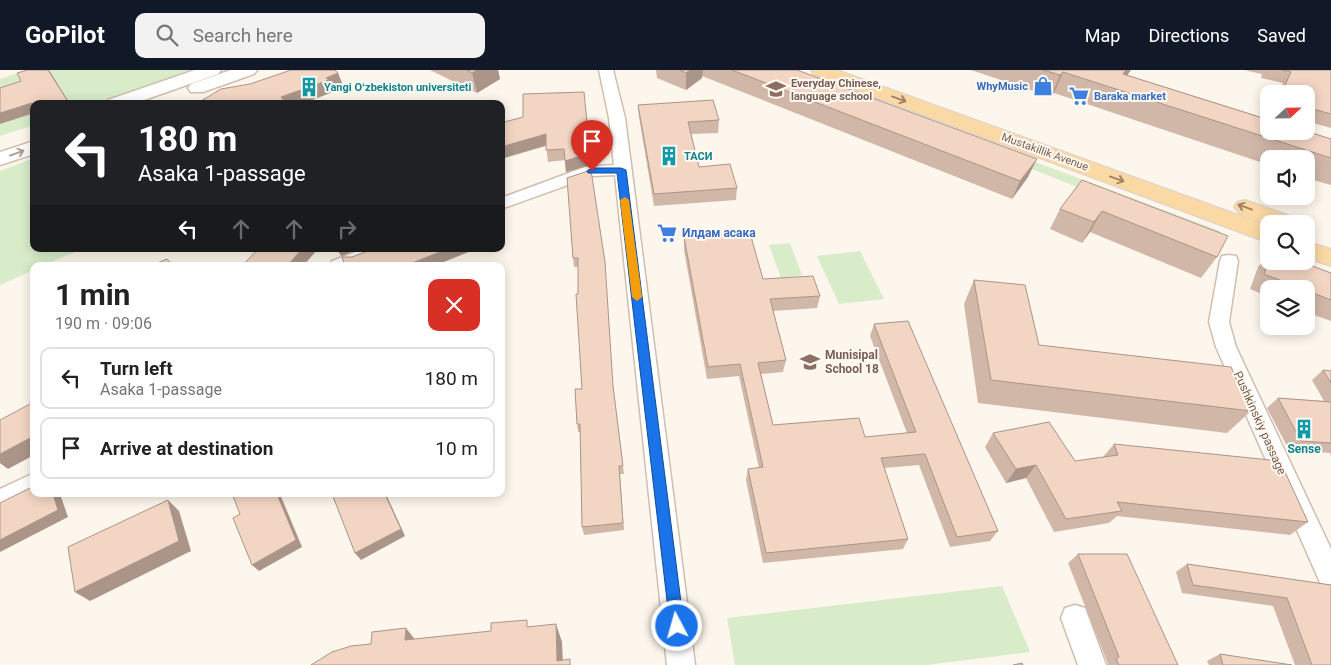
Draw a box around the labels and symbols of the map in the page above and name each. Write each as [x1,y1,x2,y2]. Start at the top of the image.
shop icon: WhyMusic [1032,75,1054,97]
building icon: Yangi Oʻzbekiston universiteti [298,76,320,98]
place label: Everyday Chinese, language school [791,77,881,103]
school or university icon: Everyday Chinese, language school [765,78,787,100]
place label: WhyMusic [977,80,1028,93]
place label: Yangi Oʻzbekiston universiteti [324,81,472,94]
supermarket icon: Baraka market [1068,85,1090,107]
north arrow [1260,85,1315,140]
place label: Baraka market [1094,90,1166,103]
one-way arrow [891,95,906,104]
pin [571,120,613,171]
street label: Mustakillik Avenue [1000,130,1090,174]
building icon: ТАСИ [658,145,680,167]
one-way arrow [9,148,24,157]
place label: ТАСИ [684,150,712,163]
one-way arrow [1109,175,1124,184]
one-way arrow [1238,202,1253,211]
supermarket icon: Илдам асака [656,222,678,244]
place label: Илдам асака [682,226,756,240]
place label: Munisipal School 18 [825,348,879,376]
school or university icon: Munisipal School 18 [799,351,821,373]
street label: Pushkinskiy passage [1231,369,1289,477]
building icon: Sense [1293,418,1315,440]
place label: Sense [1287,442,1321,456]
position arrow [650,599,702,651]

